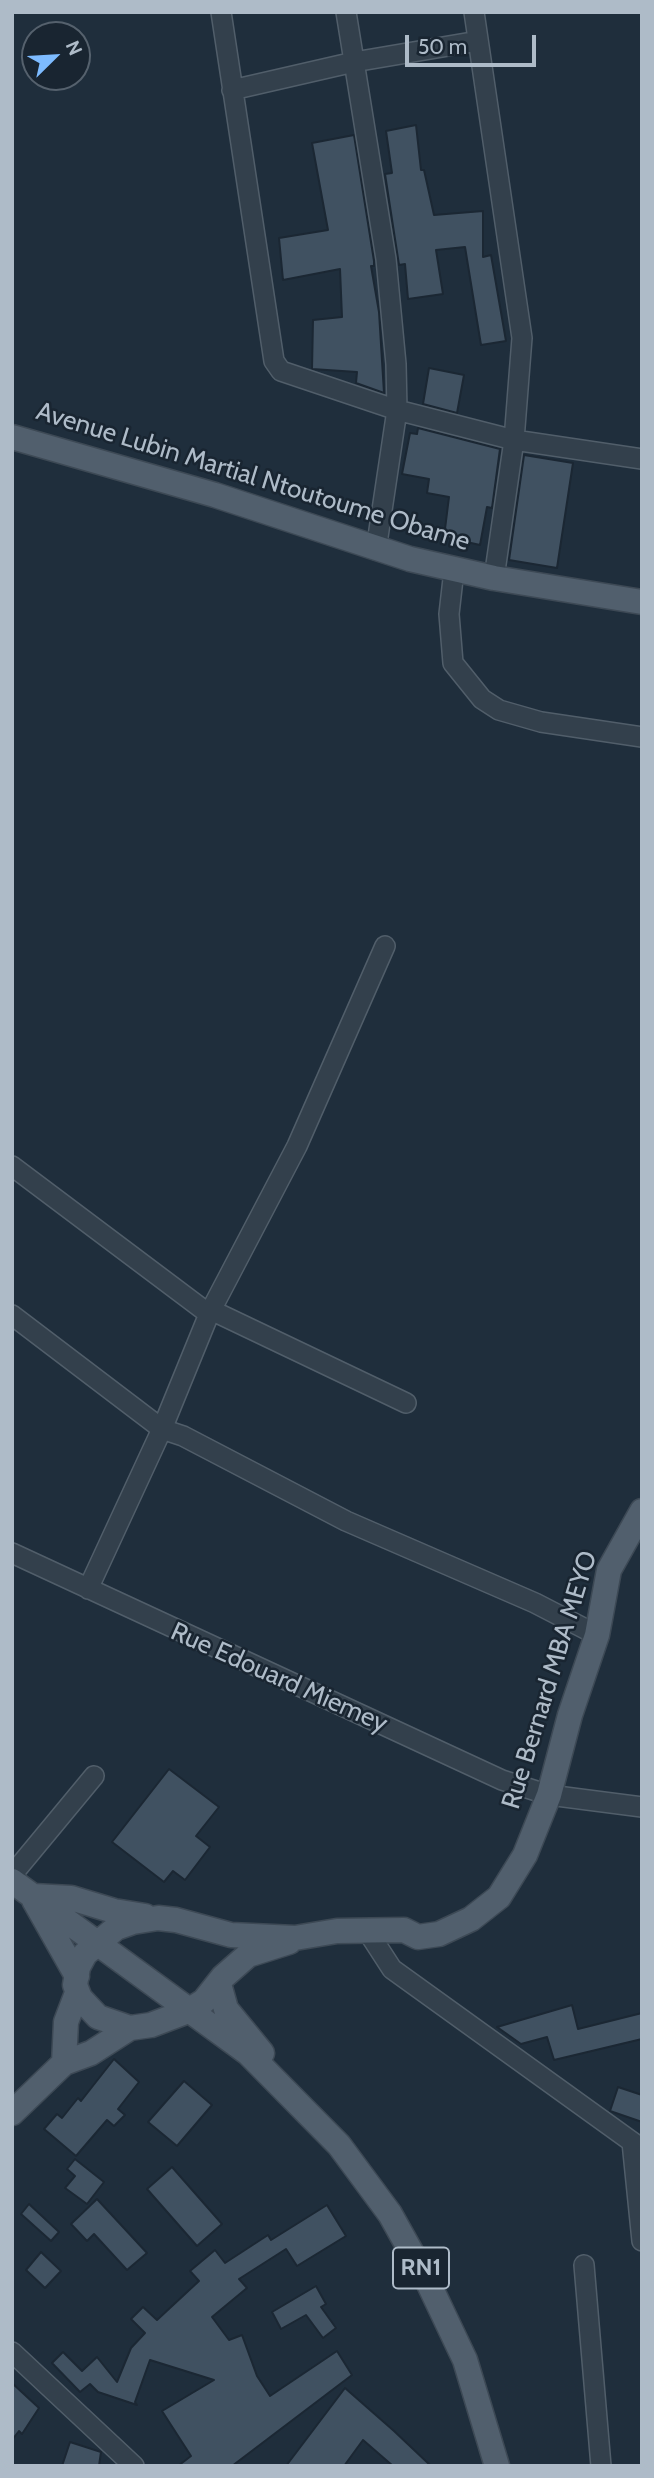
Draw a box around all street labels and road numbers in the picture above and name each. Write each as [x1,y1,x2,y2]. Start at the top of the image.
street label: Avenue Lubin Martial Ntoutoume Obame [33,396,473,558]
street label: Rue Bernard MBA MEYO [496,1547,604,1813]
street label: Rue Edouard Miemey [166,1616,392,1740]
road number: RN1 [393,2248,449,2288]

